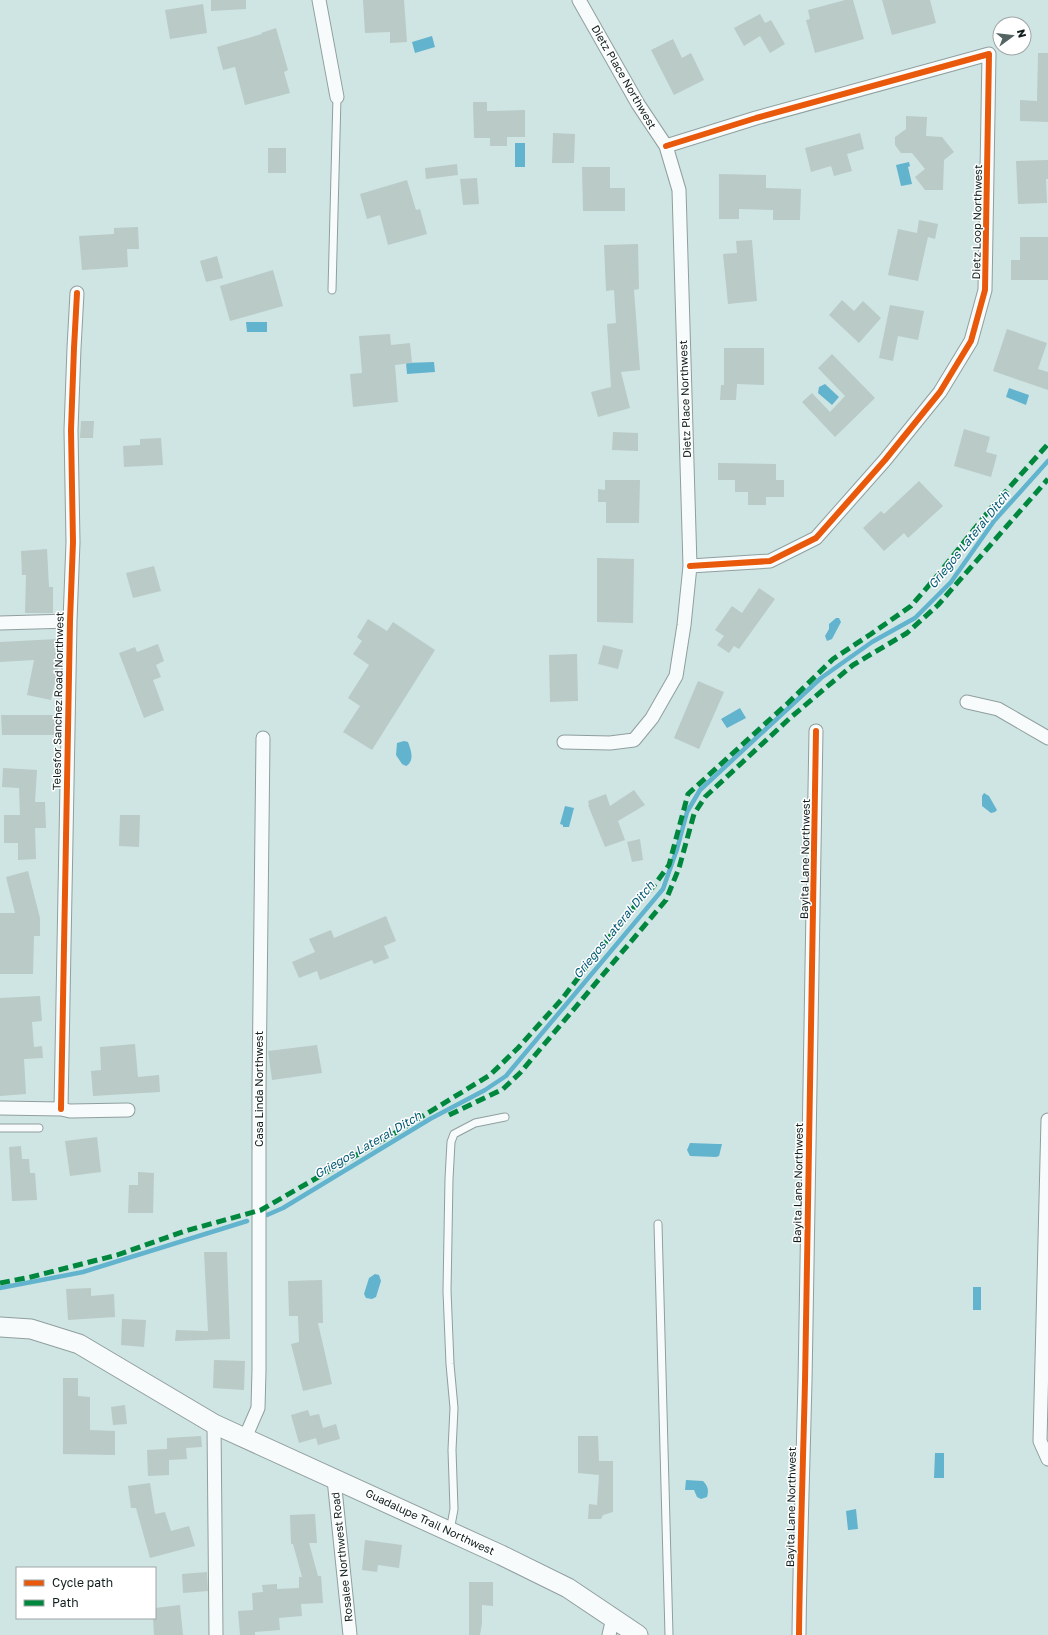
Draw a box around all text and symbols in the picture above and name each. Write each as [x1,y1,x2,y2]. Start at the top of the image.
north arrow [992,16,1032,56]
street label: Dietz Place Northwest [589,22,660,131]
text: N [1015,28,1030,39]
street label: Dietz Loop Northwest [969,164,984,280]
street label: Dietz Place Northwest [676,340,693,458]
water label: Griegos Lateral Ditch [925,487,1013,591]
street label: Telesfor Sanchez Road Northwest [49,612,66,790]
street label: Bayita Lane Northwest [797,799,812,919]
water label: Griegos Lateral Ditch [570,877,658,981]
street label: Casa Linda Northwest [252,1031,265,1147]
water label: Griegos Lateral Ditch [312,1107,424,1181]
street label: Bayita Lane Northwest [790,1123,805,1243]
street label: Bayita Lane Northwest [783,1447,798,1567]
street label: Guadalupe Trail Northwest [364,1486,497,1557]
street label: Rosalee Northwest Road [328,1491,355,1623]
legend [16,1567,156,1619]
text: Cycle path [52,1575,113,1590]
text: Path [52,1595,79,1610]

